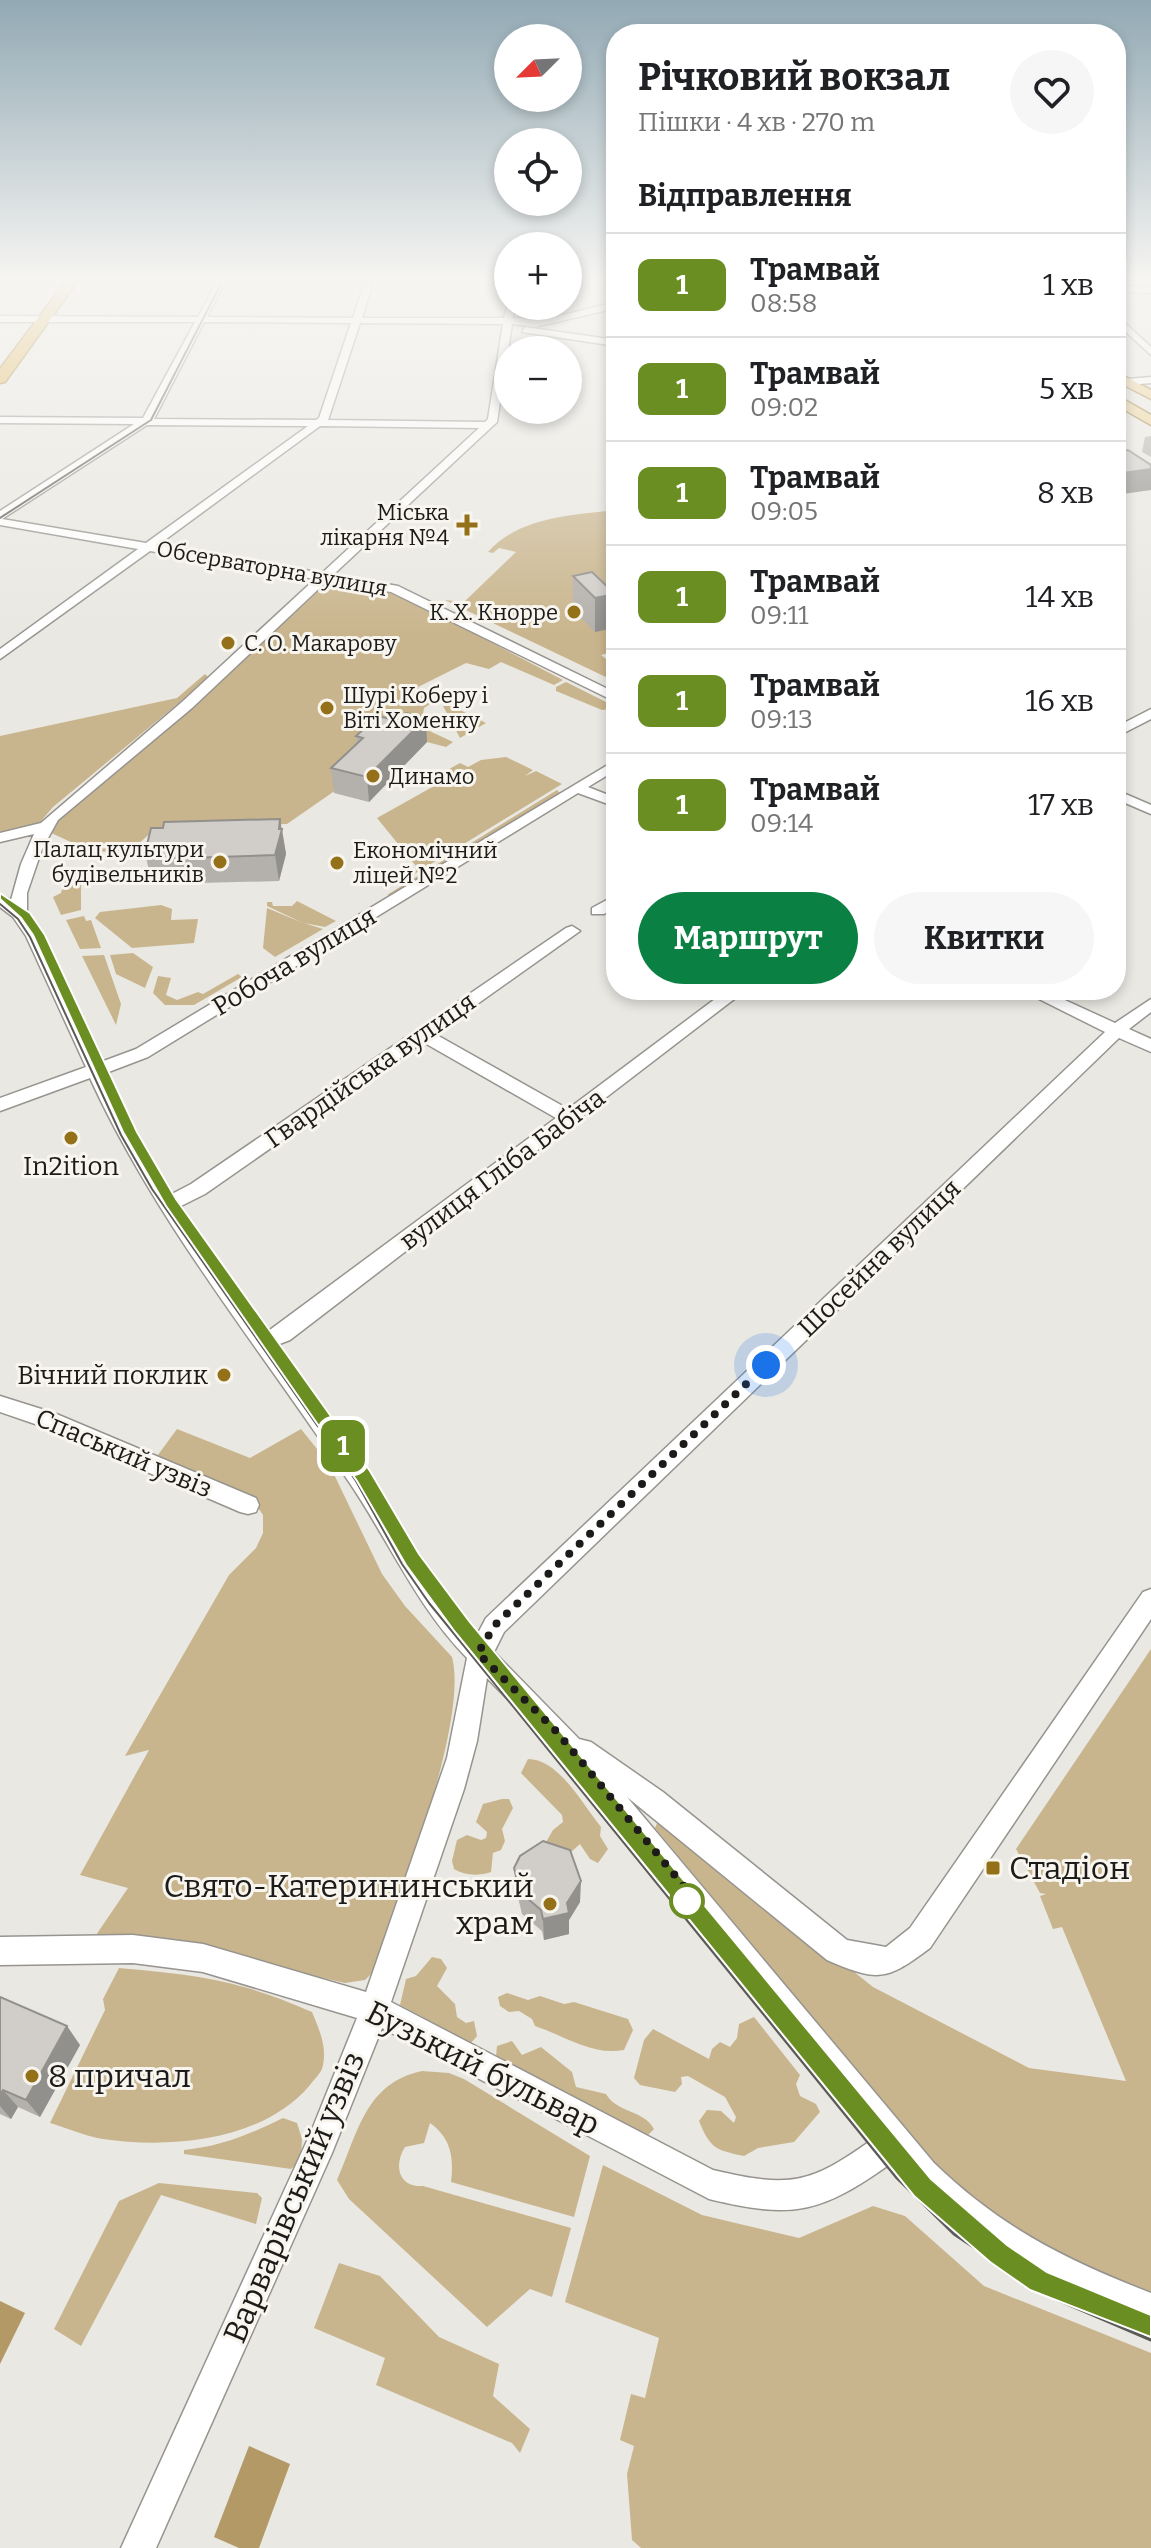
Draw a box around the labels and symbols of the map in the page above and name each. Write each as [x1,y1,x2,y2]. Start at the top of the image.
north arrow [494,24,582,112]
place label: Міська лікарня №4 [320,499,449,551]
marker: Міська лікарня №4 [456,514,478,536]
street label: Обсерваторна вулиця [154,535,389,602]
place label: К. Х. Кнорре [429,599,558,626]
marker: К. Х. Кнорре [565,603,583,621]
place label: С. О. Макарову [244,630,397,657]
marker: С. О. Макарову [219,634,237,652]
place label: Шурі Коберу і Віті Хоменку [343,682,488,734]
marker: Шурі Коберу і Віті Хоменку [318,699,336,717]
place label: Динамо [389,763,475,790]
marker: Динамо [364,767,382,785]
place label: Палац культури будівельників [33,836,204,888]
place label: Економічний ліцей №2 [353,837,498,889]
marker: Палац культури будівельників [211,853,229,871]
marker: Економічний ліцей №2 [328,854,346,872]
street label: Робоча вулиця [207,900,382,1022]
street label: Гвардійська вулиця [259,986,481,1155]
street label: вулиця Гліба Бабіча [394,1082,611,1257]
marker: In2ition [62,1129,80,1147]
place label: In2ition [23,1151,120,1182]
street label: Шосейна вулиця [792,1173,967,1344]
your location [746,1345,786,1385]
place label: Вічний поклик [17,1360,209,1391]
marker: Вічний поклик [215,1366,233,1384]
street label: Спаський узвіз [31,1402,217,1505]
line badge: 1 [317,1420,369,1472]
place label: Стадіон [1009,1849,1130,1887]
marker: Стадіон [984,1859,1002,1877]
place label: Свято-Катерининський храм [164,1867,534,1942]
unlabelled marker [670,1884,704,1918]
marker: Свято-Катерининський храм [541,1895,559,1913]
street label: Бузький бульвар [360,1993,606,2143]
street label: Варварівський узвіз [215,2046,373,2348]
place label: 8 причал [48,2057,191,2095]
marker: 8 причал [23,2067,41,2085]

